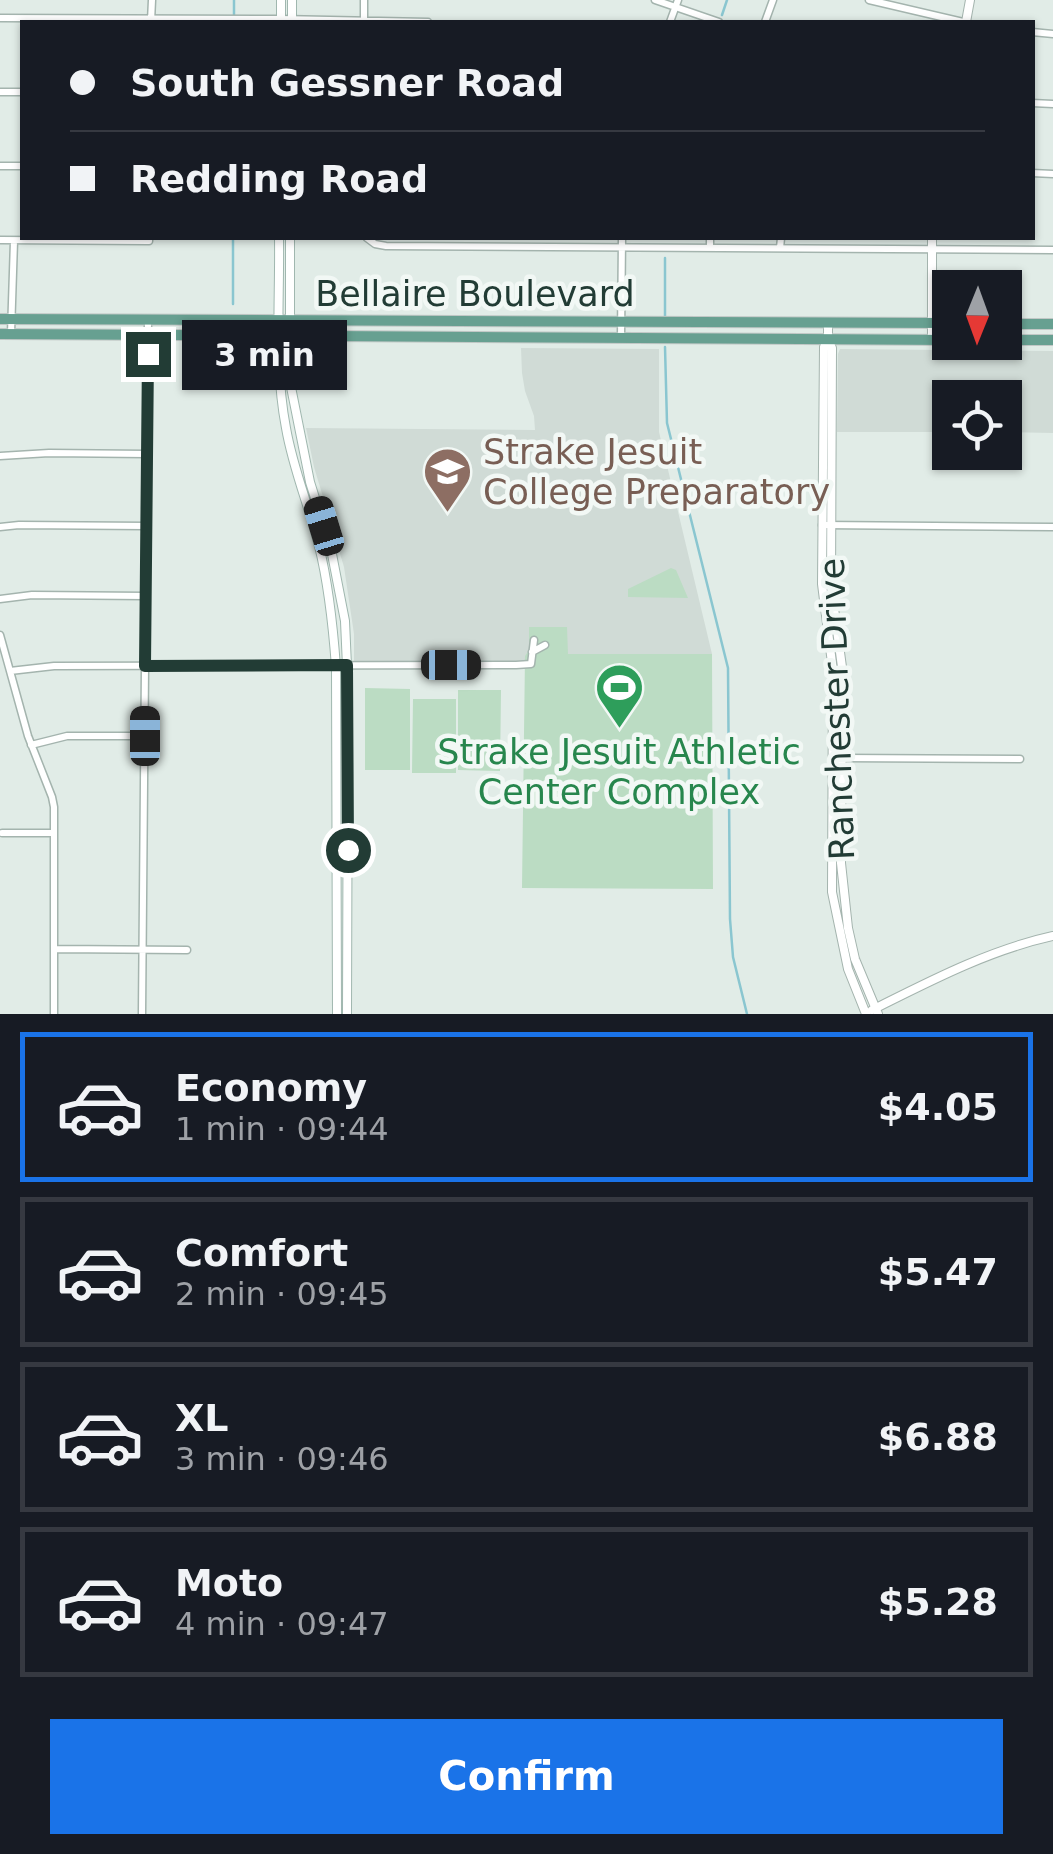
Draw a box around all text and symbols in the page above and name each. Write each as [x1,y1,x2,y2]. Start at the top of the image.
text: South Gessner Road [130,61,564,105]
text: Redding Road [130,157,428,201]
north arrow [932,270,1022,360]
map controls [932,270,1022,470]
street label: Bellaire Boulevard [315,274,635,314]
callout: 3 min [183,319,348,389]
route end [126,332,171,377]
text: 3 min [214,336,315,374]
button: locate [932,380,1022,470]
place label: Strake Jesuit College Preparatory [483,432,830,512]
school or university icon: Strake Jesuit College Preparatory [422,446,474,514]
car [301,493,347,559]
street label: Ranchester Drive [812,557,862,861]
car [421,650,481,680]
sports icon: Strake Jesuit Athletic Center Complex [593,662,645,730]
car [130,706,160,766]
place label: Strake Jesuit Athletic Center Complex [437,732,801,812]
route start [326,828,371,873]
icon: car [55,1062,145,1152]
text: Economy [175,1066,367,1110]
text: $4.05 [878,1085,998,1129]
text: 1 min · 09:44 [175,1110,389,1148]
icon: car [55,1227,145,1317]
text: Comfort [175,1231,348,1275]
text: $5.47 [878,1250,998,1294]
text: 2 min · 09:45 [175,1275,389,1313]
icon: car [55,1392,145,1482]
text: XL [175,1396,229,1440]
text: $6.88 [878,1415,998,1459]
text: 3 min · 09:46 [175,1440,389,1478]
icon: car [55,1557,145,1647]
text: Moto [175,1561,283,1605]
text: $5.28 [878,1580,998,1624]
text: 4 min · 09:47 [175,1605,389,1643]
button: Confirm [50,1719,1003,1834]

